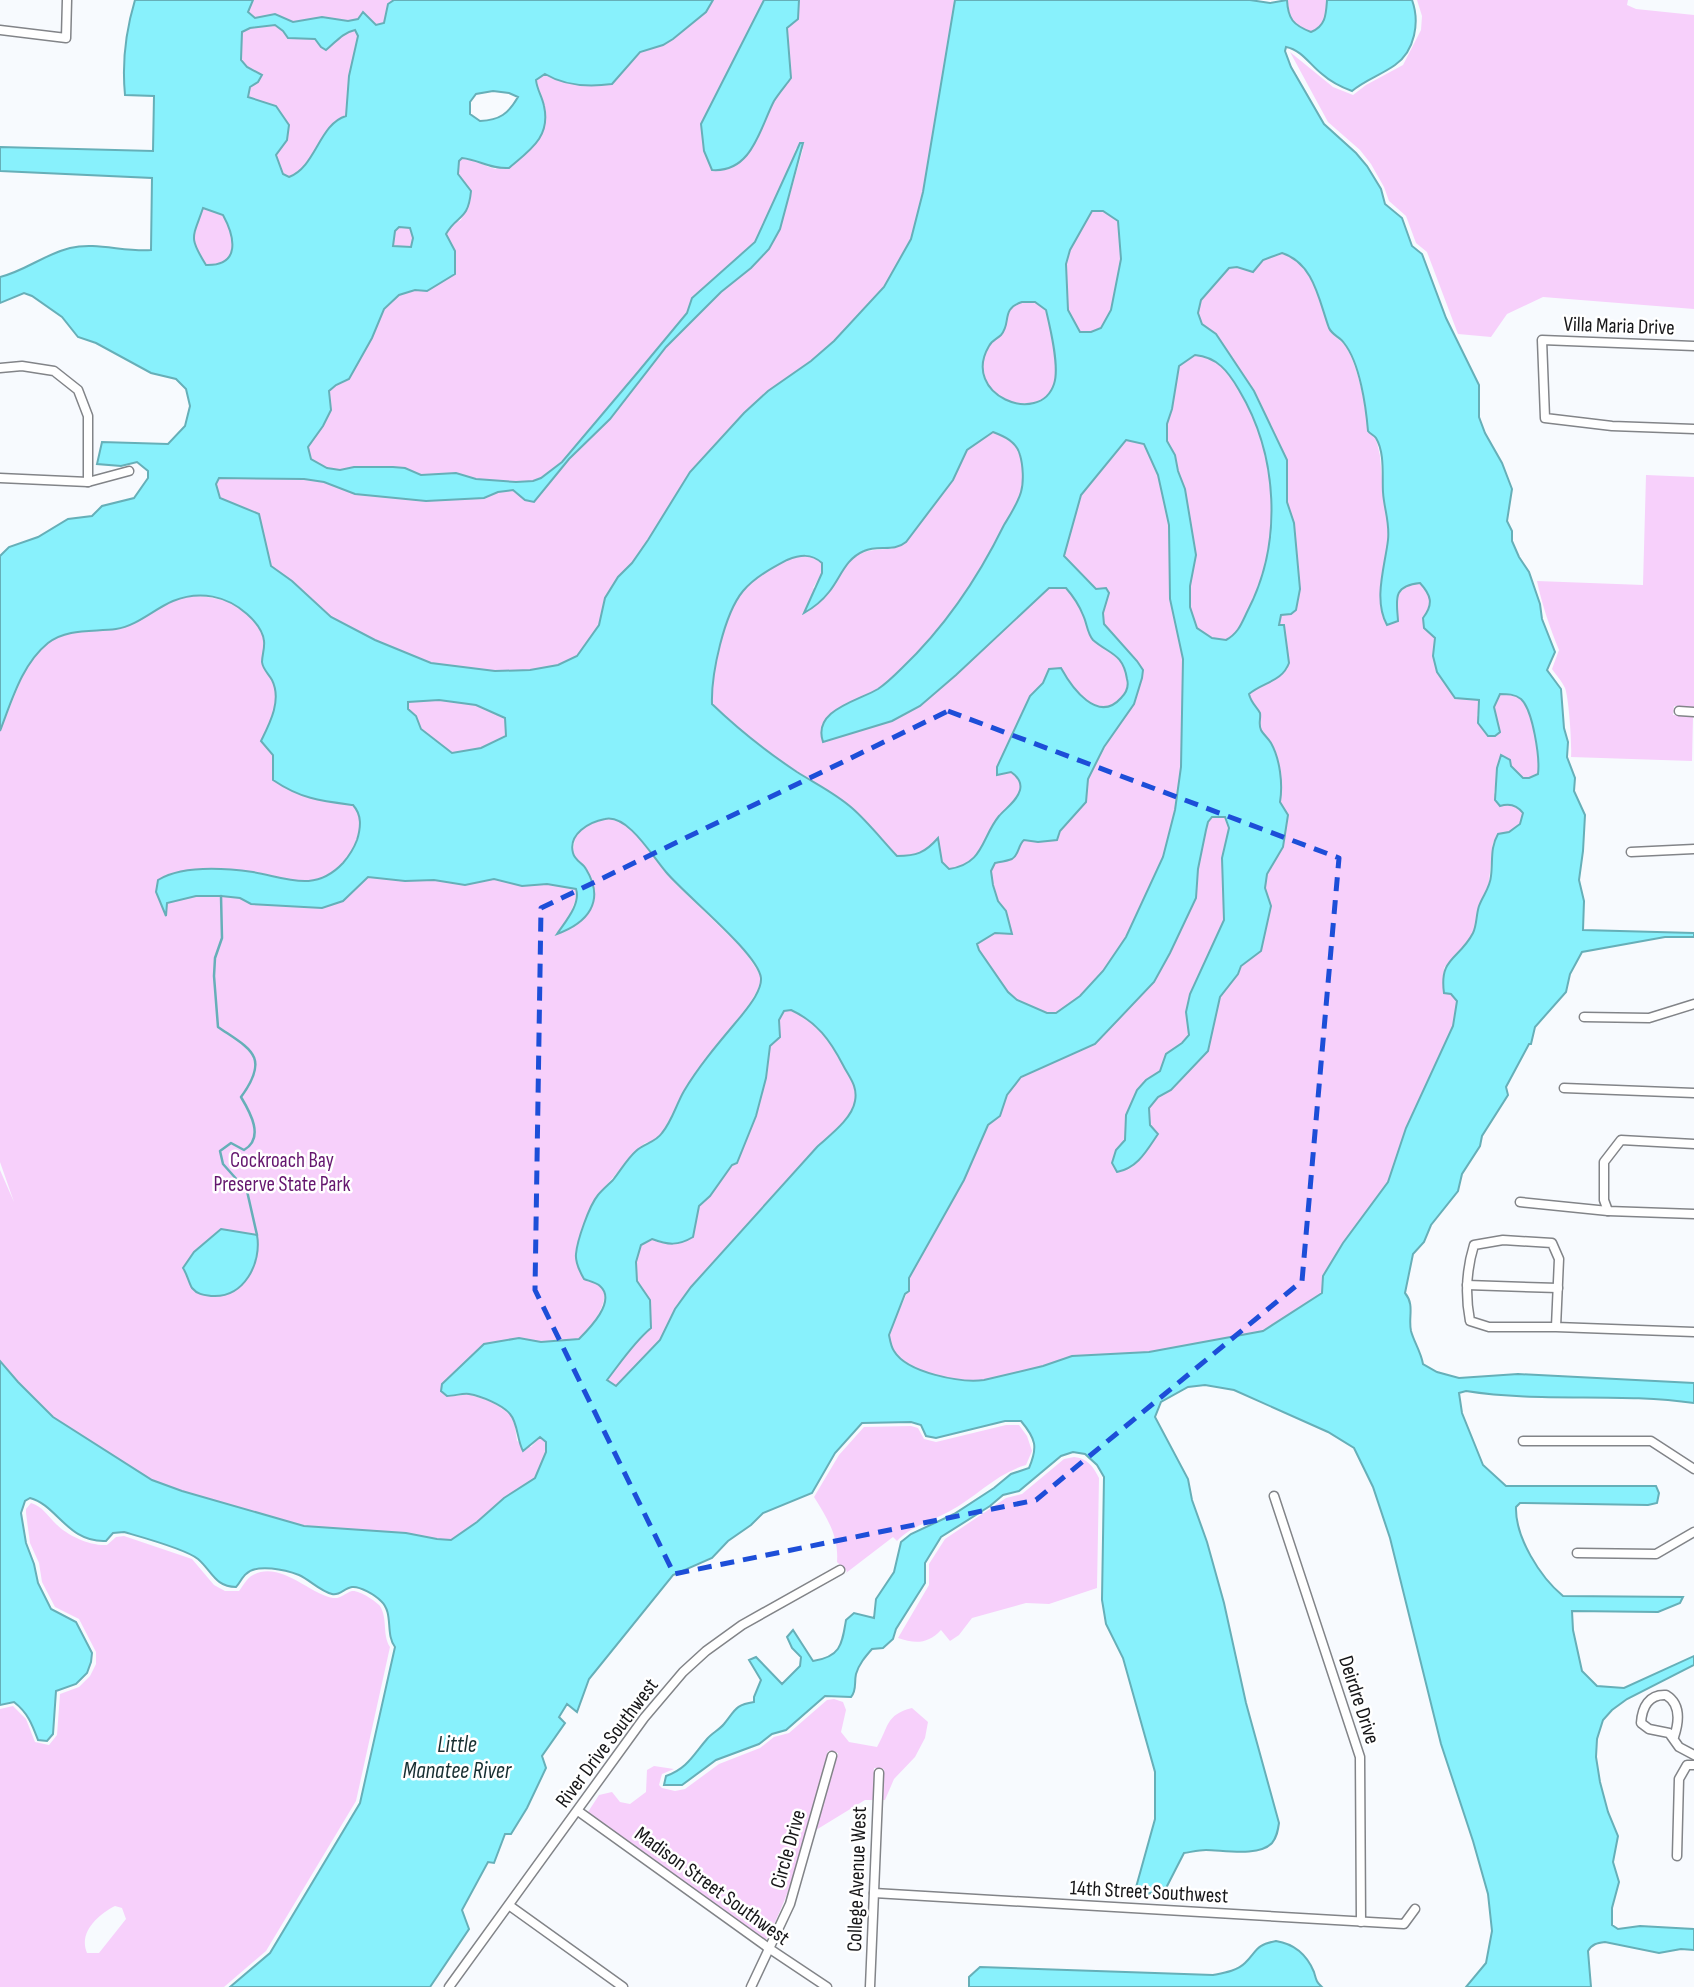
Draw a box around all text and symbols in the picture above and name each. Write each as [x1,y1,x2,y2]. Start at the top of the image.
street label: Villa Maria Drive [1563,312,1675,340]
park label: Cockroach Bay Preserve State Park [213,1148,351,1197]
street label: Deirdre Drive [1333,1653,1385,1747]
street label: River Drive Southwest [550,1673,664,1813]
water label: Little Manatee River [403,1731,513,1785]
street label: College Avenue West [842,1806,872,1952]
street label: Circle Drive [765,1807,811,1891]
street label: Madison Street Southwest [630,1821,794,1951]
street label: 14th Street Southwest [1069,1875,1229,1909]

